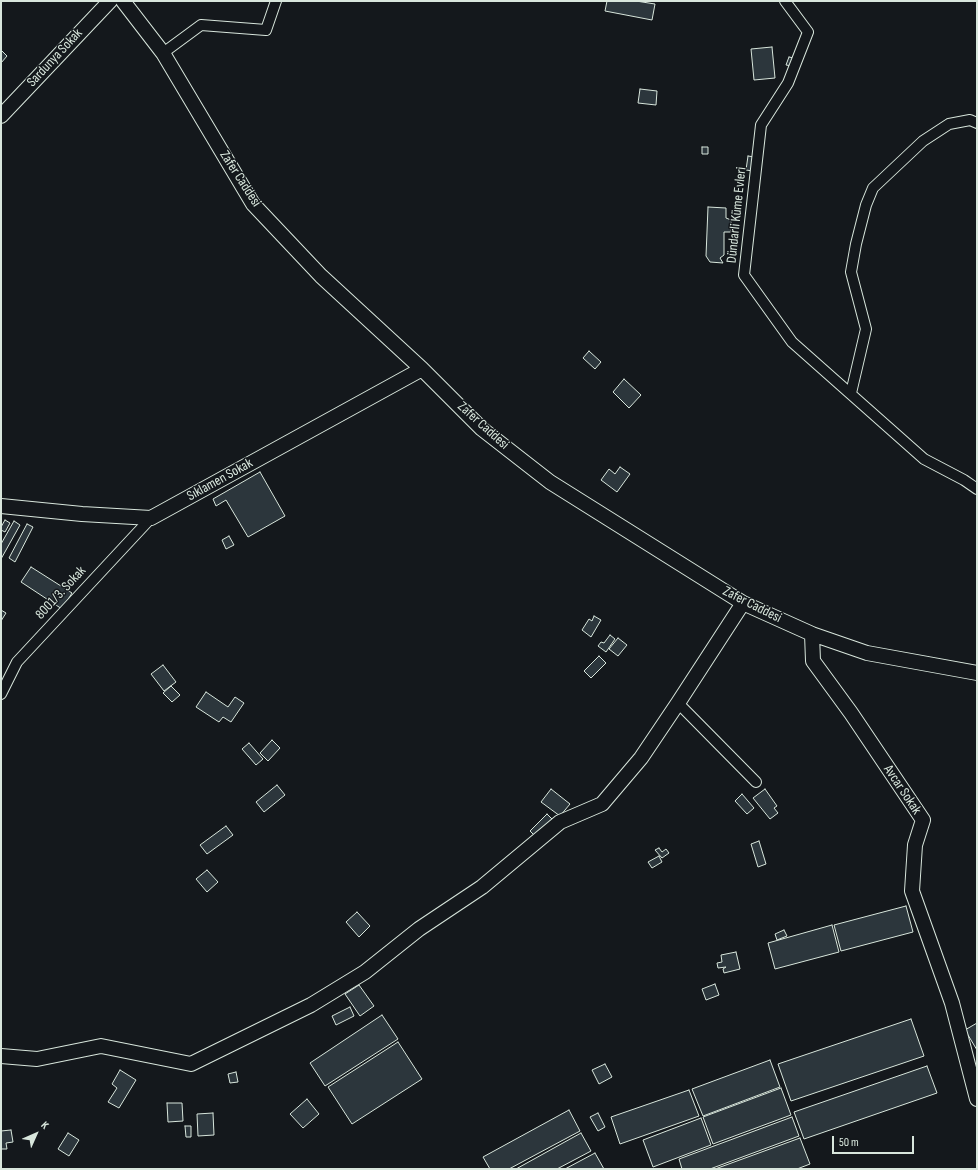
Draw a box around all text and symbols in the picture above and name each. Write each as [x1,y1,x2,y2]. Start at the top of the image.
street label: Sardunya Sokak [24,25,86,91]
street label: Zafer Caddesi [216,148,264,210]
street label: Dündarli Küme Evleri [724,166,750,264]
street label: Zafer Caddesi [454,399,512,453]
street label: Sıklamen Sokak [184,455,256,505]
street label: 8001/3. Sokak [32,563,90,623]
street label: Zafer Caddesi [720,583,784,627]
street label: Avcar Sokak [879,762,925,818]
north arrow [16,1114,56,1154]
text: K [38,1119,51,1132]
scale bar [834,1128,916,1154]
text: 50 m [839,1135,859,1150]

